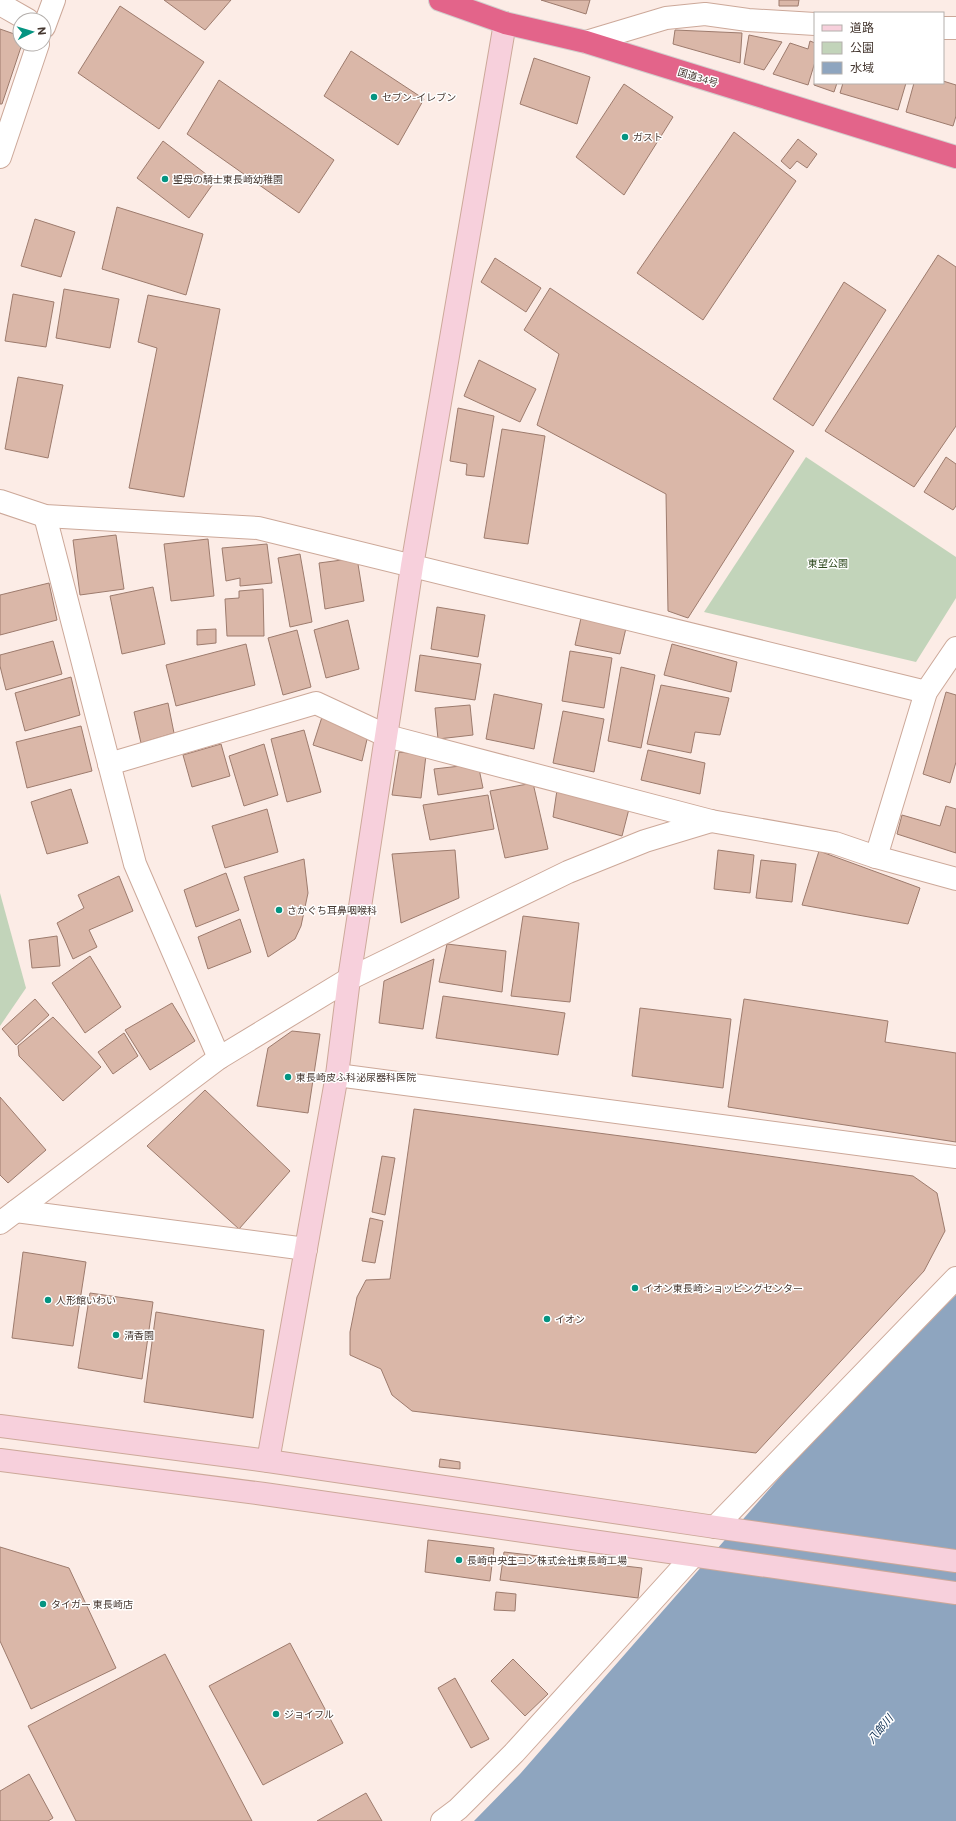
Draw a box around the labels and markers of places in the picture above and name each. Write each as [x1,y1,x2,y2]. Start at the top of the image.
place label: セブン-イレブン [382,91,456,103]
marker: セブン-イレブン [369,92,379,102]
place label: ガスト [633,131,663,143]
marker: ガスト [620,132,630,142]
place label: 聖母の騎士東長崎幼稚園 [173,173,283,185]
marker: 聖母の騎士東長崎幼稚園 [160,174,170,184]
place label: さかぐち耳鼻咽喉科 [287,904,377,916]
marker: さかぐち耳鼻咽喉科 [274,905,284,915]
place label: 東長崎皮ふ科泌尿器科医院 [296,1071,416,1083]
marker: 東長崎皮ふ科泌尿器科医院 [283,1072,293,1082]
place label: イオン東長崎ショッピングセンター [643,1282,803,1294]
marker: イオン東長崎ショッピングセンター [630,1283,640,1293]
place label: 人形館いわい [56,1294,116,1306]
marker: 人形館いわい [43,1295,53,1305]
place label: イオン [555,1313,585,1325]
marker: イオン [542,1314,552,1324]
place label: 清香園 [124,1329,154,1341]
marker: 清香園 [111,1330,121,1340]
place label: 長崎中央生コン株式会社東長崎工場 [467,1554,627,1566]
marker: 長崎中央生コン株式会社東長崎工場 [454,1555,464,1565]
place label: タイガー 東長崎店 [51,1598,133,1610]
marker: タイガー 東長崎店 [38,1599,48,1609]
place label: ジョイフル [284,1708,334,1720]
marker: ジョイフル [271,1709,281,1719]

